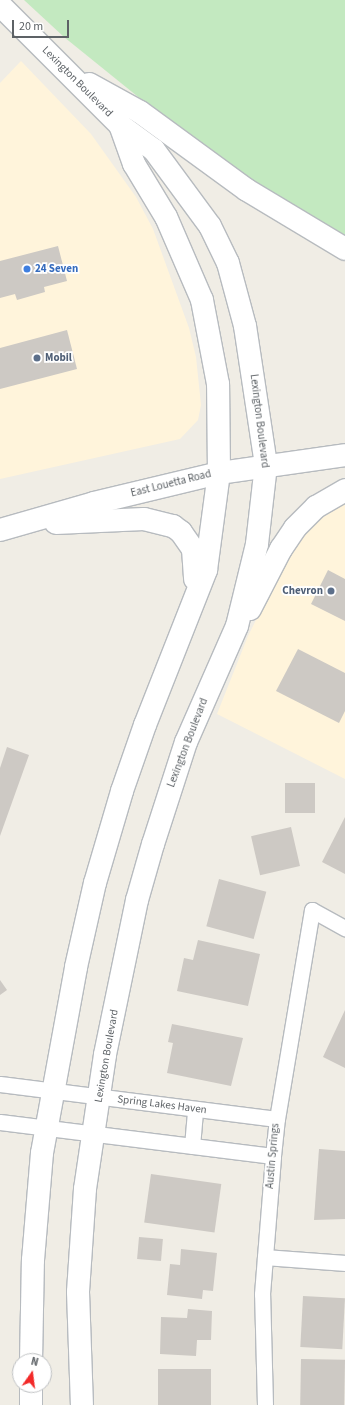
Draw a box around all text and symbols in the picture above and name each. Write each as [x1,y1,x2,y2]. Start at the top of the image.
scale bar [14,12,71,38]
text: 20 m [19,18,43,35]
street label: Lexington Boulevard [39,44,115,120]
place label: 24 Seven [35,262,78,276]
marker: 24 Seven [22,264,32,274]
place label: Mobil [45,351,72,365]
marker: Mobil [32,353,42,363]
street label: Lexington Boulevard [247,373,271,469]
street label: East Louetta Road [129,468,213,500]
place label: Chevron [282,584,323,598]
marker: Chevron [326,586,336,596]
street label: Lexington Boulevard [165,697,211,789]
street label: Lexington Boulevard [92,1008,122,1104]
street label: Spring Lakes Haven [117,1093,207,1117]
street label: Austin Springs [264,1123,282,1189]
north arrow [12,1353,52,1393]
text: N [29,1354,40,1370]

